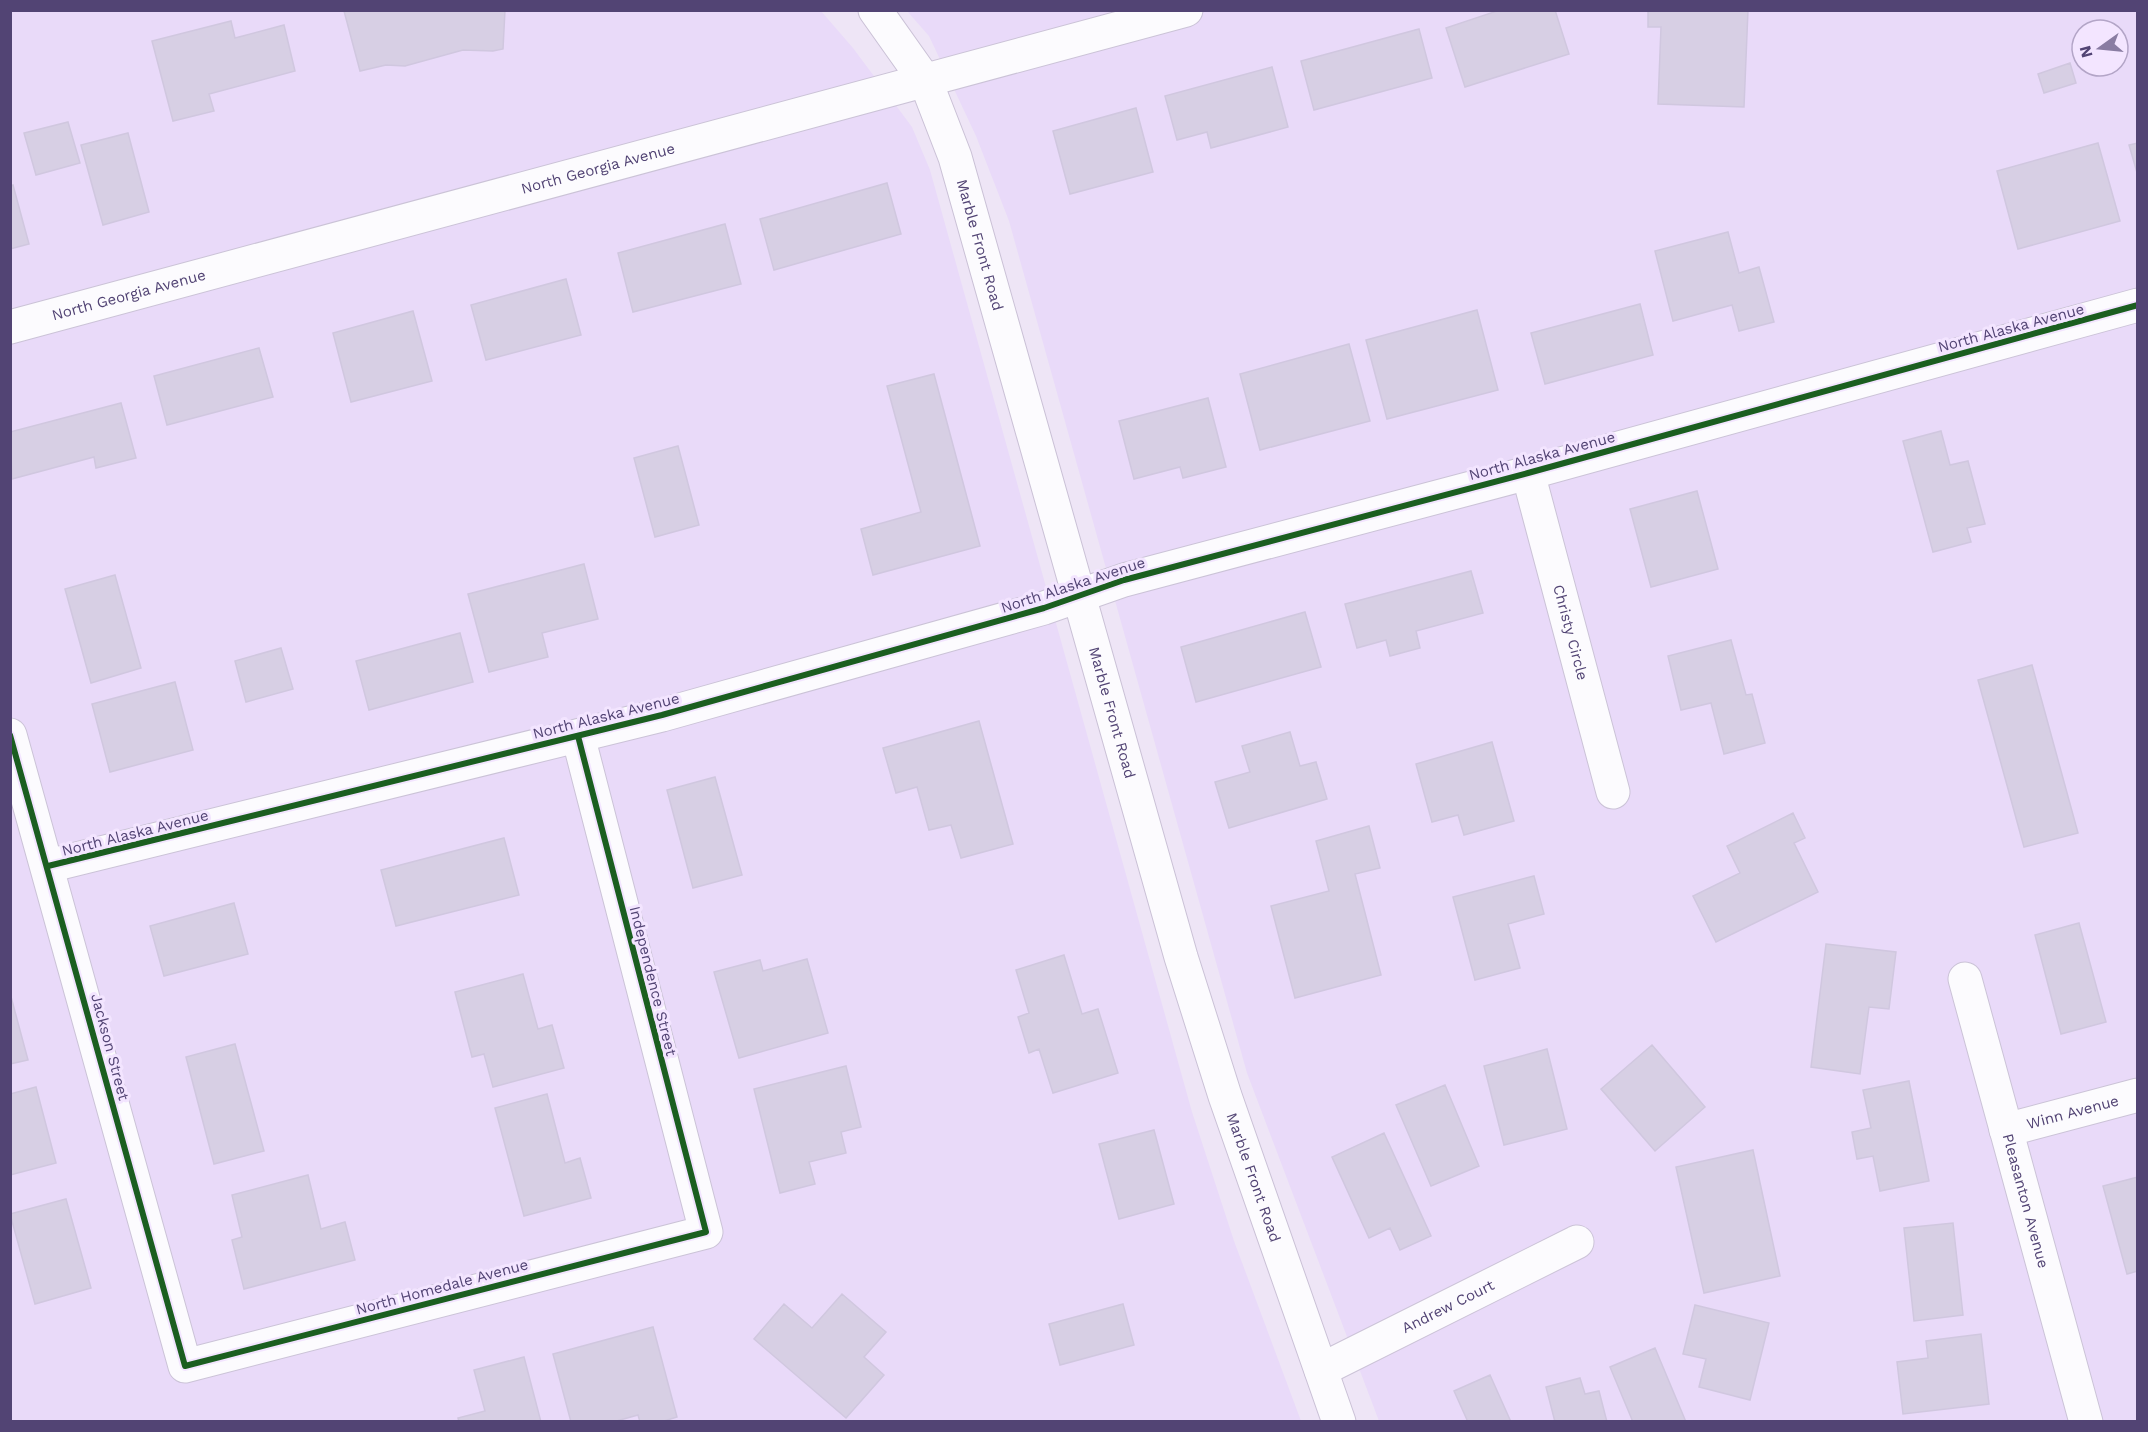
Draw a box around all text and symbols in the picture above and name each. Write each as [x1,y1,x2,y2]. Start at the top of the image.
north arrow [2070,18,2130,78]
text: N [2075,44,2097,60]
street label: North Georgia Avenue [519,139,677,198]
street label: Marble Front Road [953,177,1007,313]
street label: North Georgia Avenue [50,266,208,324]
street label: North Alaska Avenue [1936,300,2086,356]
street label: North Alaska Avenue [1467,428,1617,484]
street label: North Alaska Avenue [999,553,1147,617]
street label: Christy Circle [1549,583,1592,682]
street label: Marble Front Road [1085,645,1139,780]
street label: North Alaska Avenue [531,689,681,743]
street label: North Alaska Avenue [60,806,210,860]
street label: Independence Street [626,904,680,1058]
street label: Jackson Street [87,992,133,1103]
street label: Winn Avenue [2025,1091,2121,1133]
street label: Marble Front Road [1223,1110,1284,1245]
street label: Pleasanton Avenue [1999,1132,2053,1270]
street label: North Homedale Avenue [354,1255,530,1319]
street label: Andrew Court [1399,1276,1498,1337]

